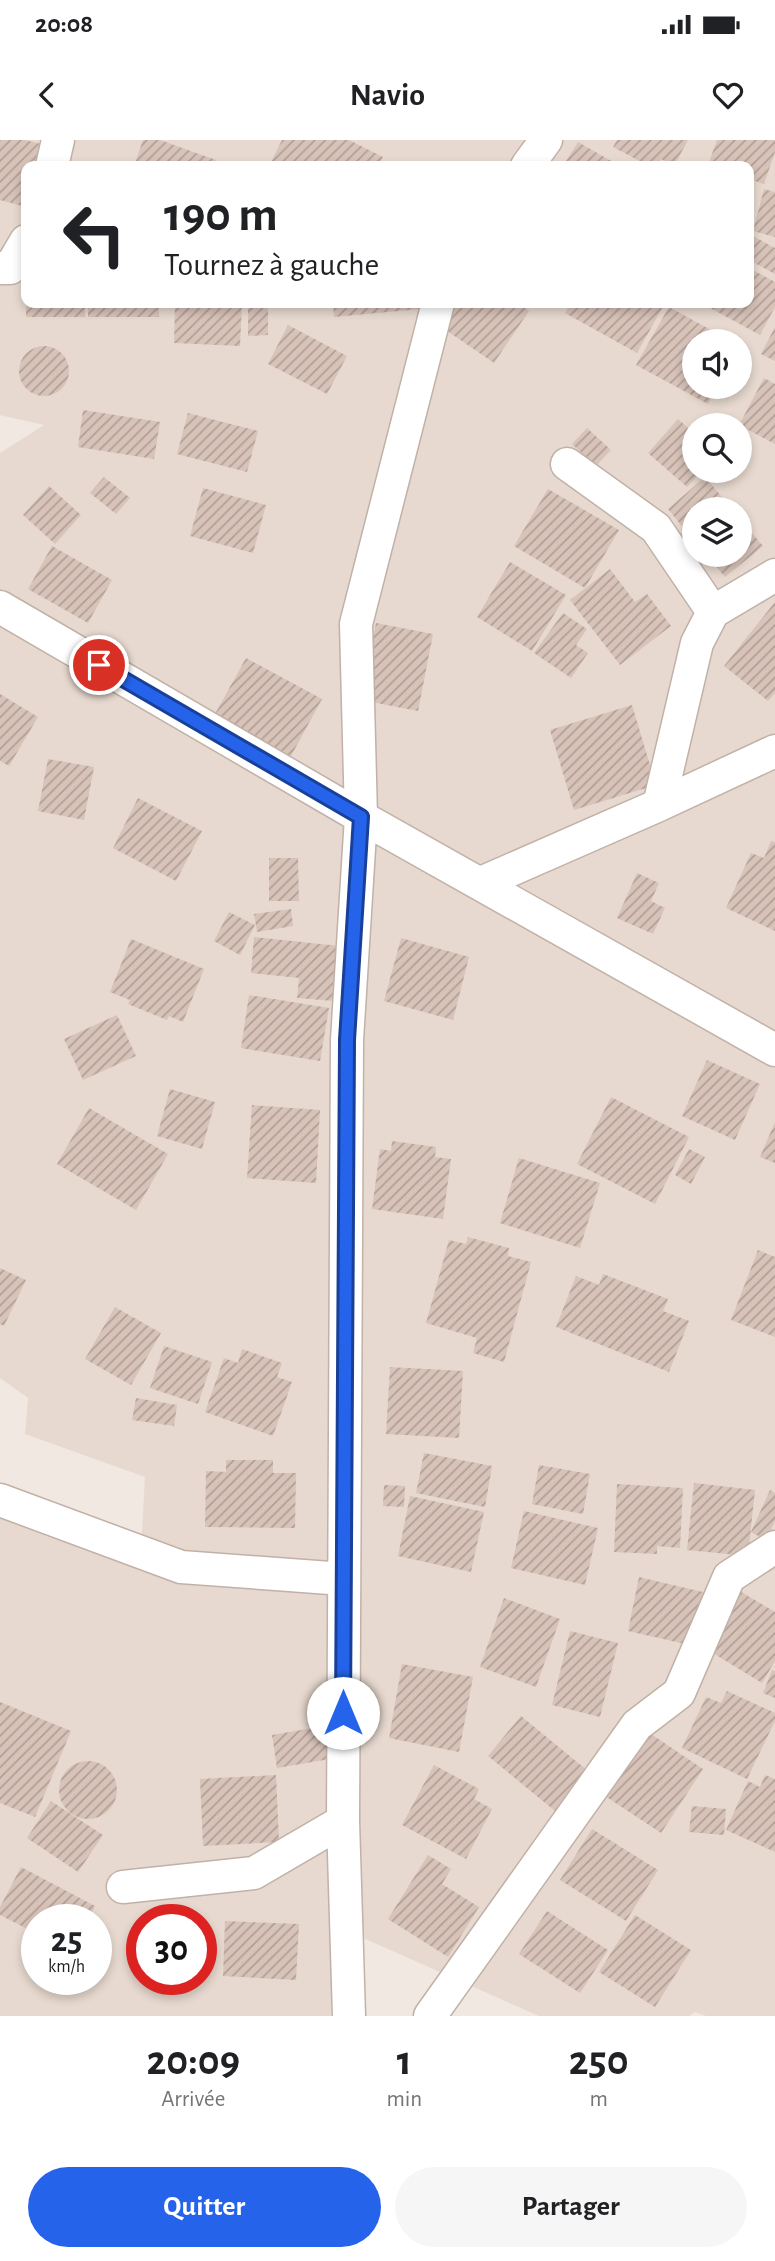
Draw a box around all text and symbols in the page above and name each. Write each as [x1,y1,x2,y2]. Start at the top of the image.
text: 20:08 [35,11,93,37]
icon: back [28,76,66,114]
icon: heart [709,76,747,114]
text: Navio [350,79,425,111]
icon: left [49,189,140,280]
text: 190 m [164,191,278,240]
text: Tournez à gauche [164,249,379,281]
map controls [682,329,752,567]
button: sound [682,329,752,399]
button: search [682,413,752,483]
button: layers [682,497,752,567]
pin [69,635,129,695]
icon: arrive [80,646,118,684]
position arrow [306,1676,380,1750]
speed limit sign: 30 [126,1904,217,1995]
text: 25 [51,1923,82,1958]
text: km/h [48,1958,85,1976]
text: 20:09 [146,2040,240,2082]
text: 1 [397,2040,412,2082]
text: 250 [569,2040,629,2082]
text: Arrivée [161,2088,225,2111]
text: min [386,2088,422,2111]
text: m [589,2088,608,2111]
button: Quitter [28,2167,381,2247]
button: Partager [395,2167,747,2247]

